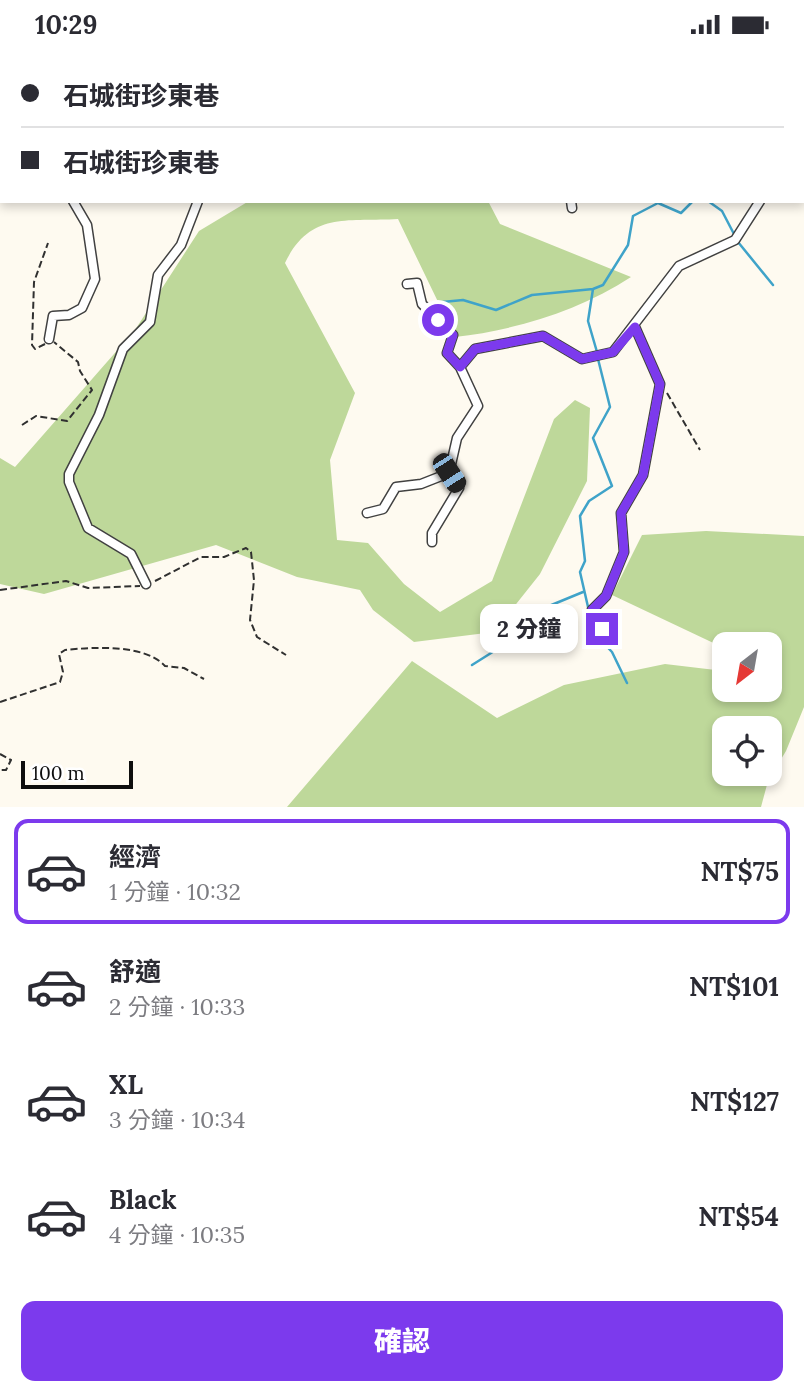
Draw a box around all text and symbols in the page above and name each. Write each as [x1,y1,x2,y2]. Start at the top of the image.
text: 10:29 [35,8,97,41]
text: 石城街珍東巷 [63,79,219,112]
text: 石城街珍東巷 [63,146,219,179]
route start [422,304,454,336]
car [429,450,470,496]
callout: 2 分鐘 [480,605,578,653]
route end [586,613,618,645]
text: 2 分鐘 [497,614,561,643]
north arrow [712,632,782,702]
map controls [712,632,782,786]
button: locate [712,716,782,786]
scale bar [21,758,133,790]
text: 100 m [32,761,85,785]
icon: car [25,840,88,903]
text: 經濟 [109,840,161,873]
text: NT$75 [700,855,779,888]
text: 1 分鐘 · 10:32 [109,877,241,906]
icon: car [25,955,88,1018]
text: 舒適 [109,955,161,988]
text: NT$101 [689,970,779,1003]
text: 2 分鐘 · 10:33 [109,992,245,1021]
text: XL [109,1068,143,1101]
icon: car [25,1070,88,1133]
text: NT$127 [690,1085,779,1118]
text: 3 分鐘 · 10:34 [109,1105,245,1134]
text: Black [109,1183,177,1216]
icon: car [25,1185,88,1248]
text: NT$54 [698,1200,779,1233]
text: 4 分鐘 · 10:35 [109,1220,245,1249]
button: 確認 [21,1301,783,1381]

